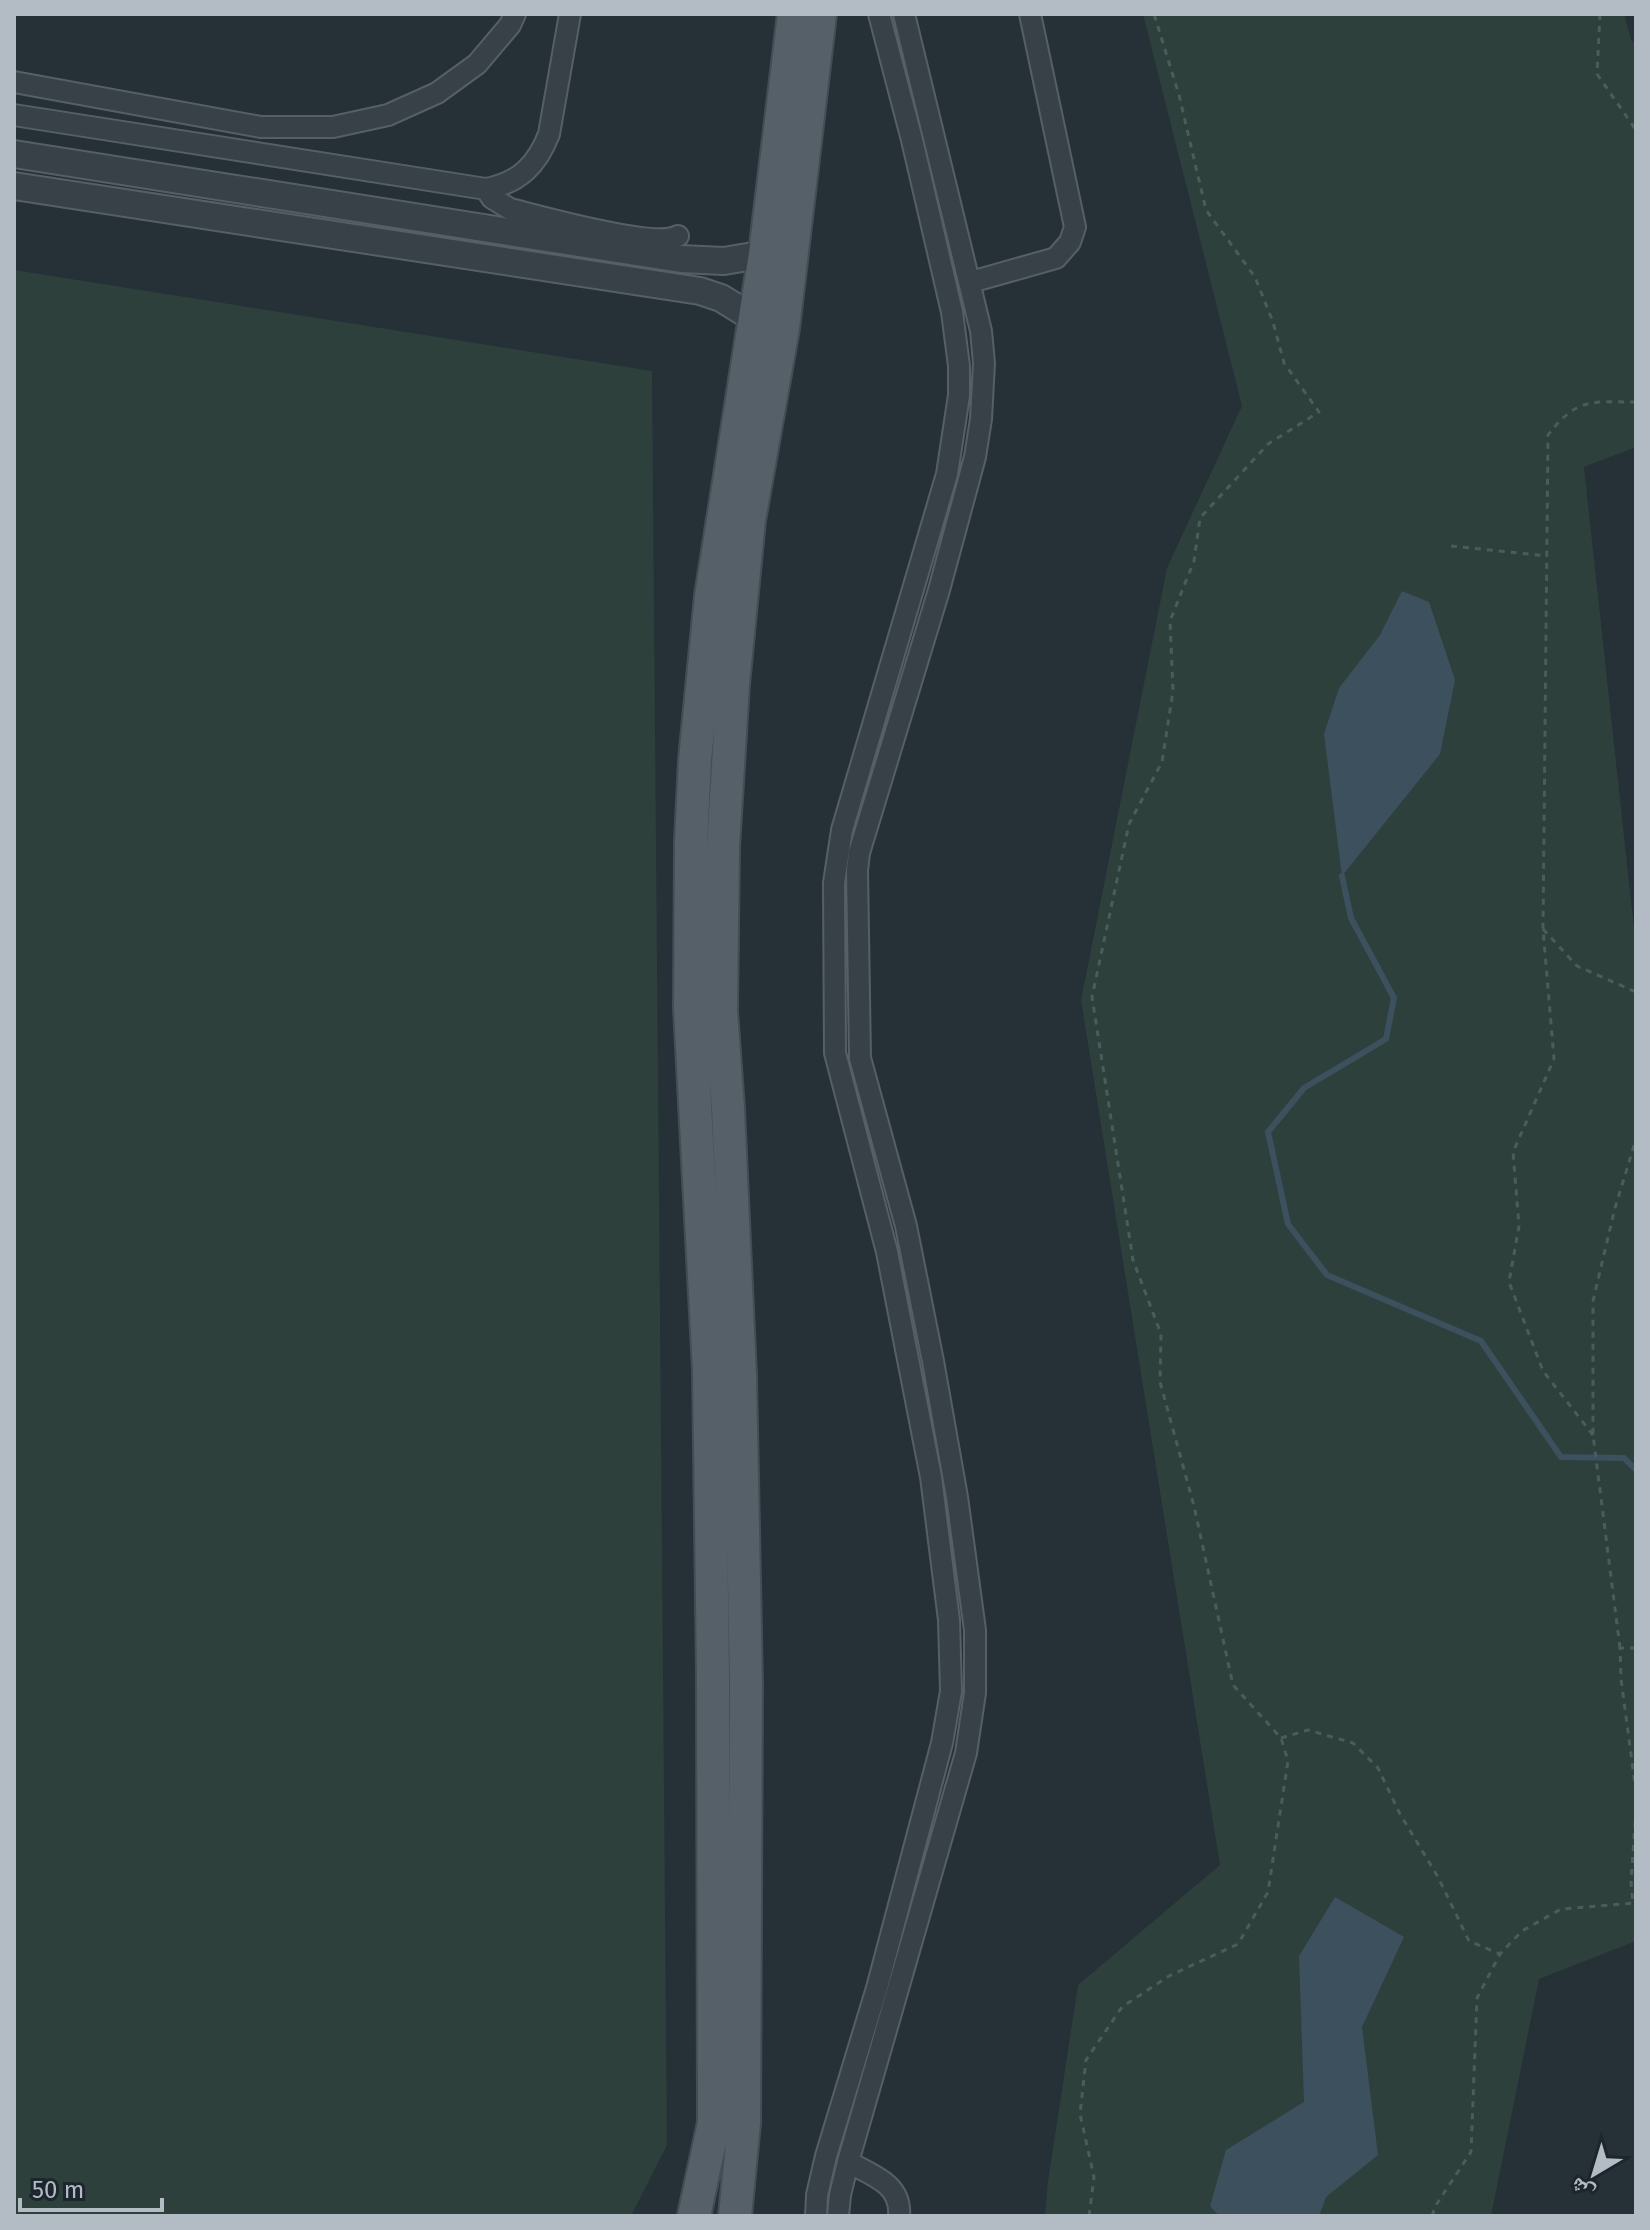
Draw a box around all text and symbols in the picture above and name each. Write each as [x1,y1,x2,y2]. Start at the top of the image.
north arrow [1554,2134,1634,2214]
scale bar [20,2162,162,2212]
text: ش [1564,2172,1600,2207]
text: 50 m [32,2176,84,2204]

